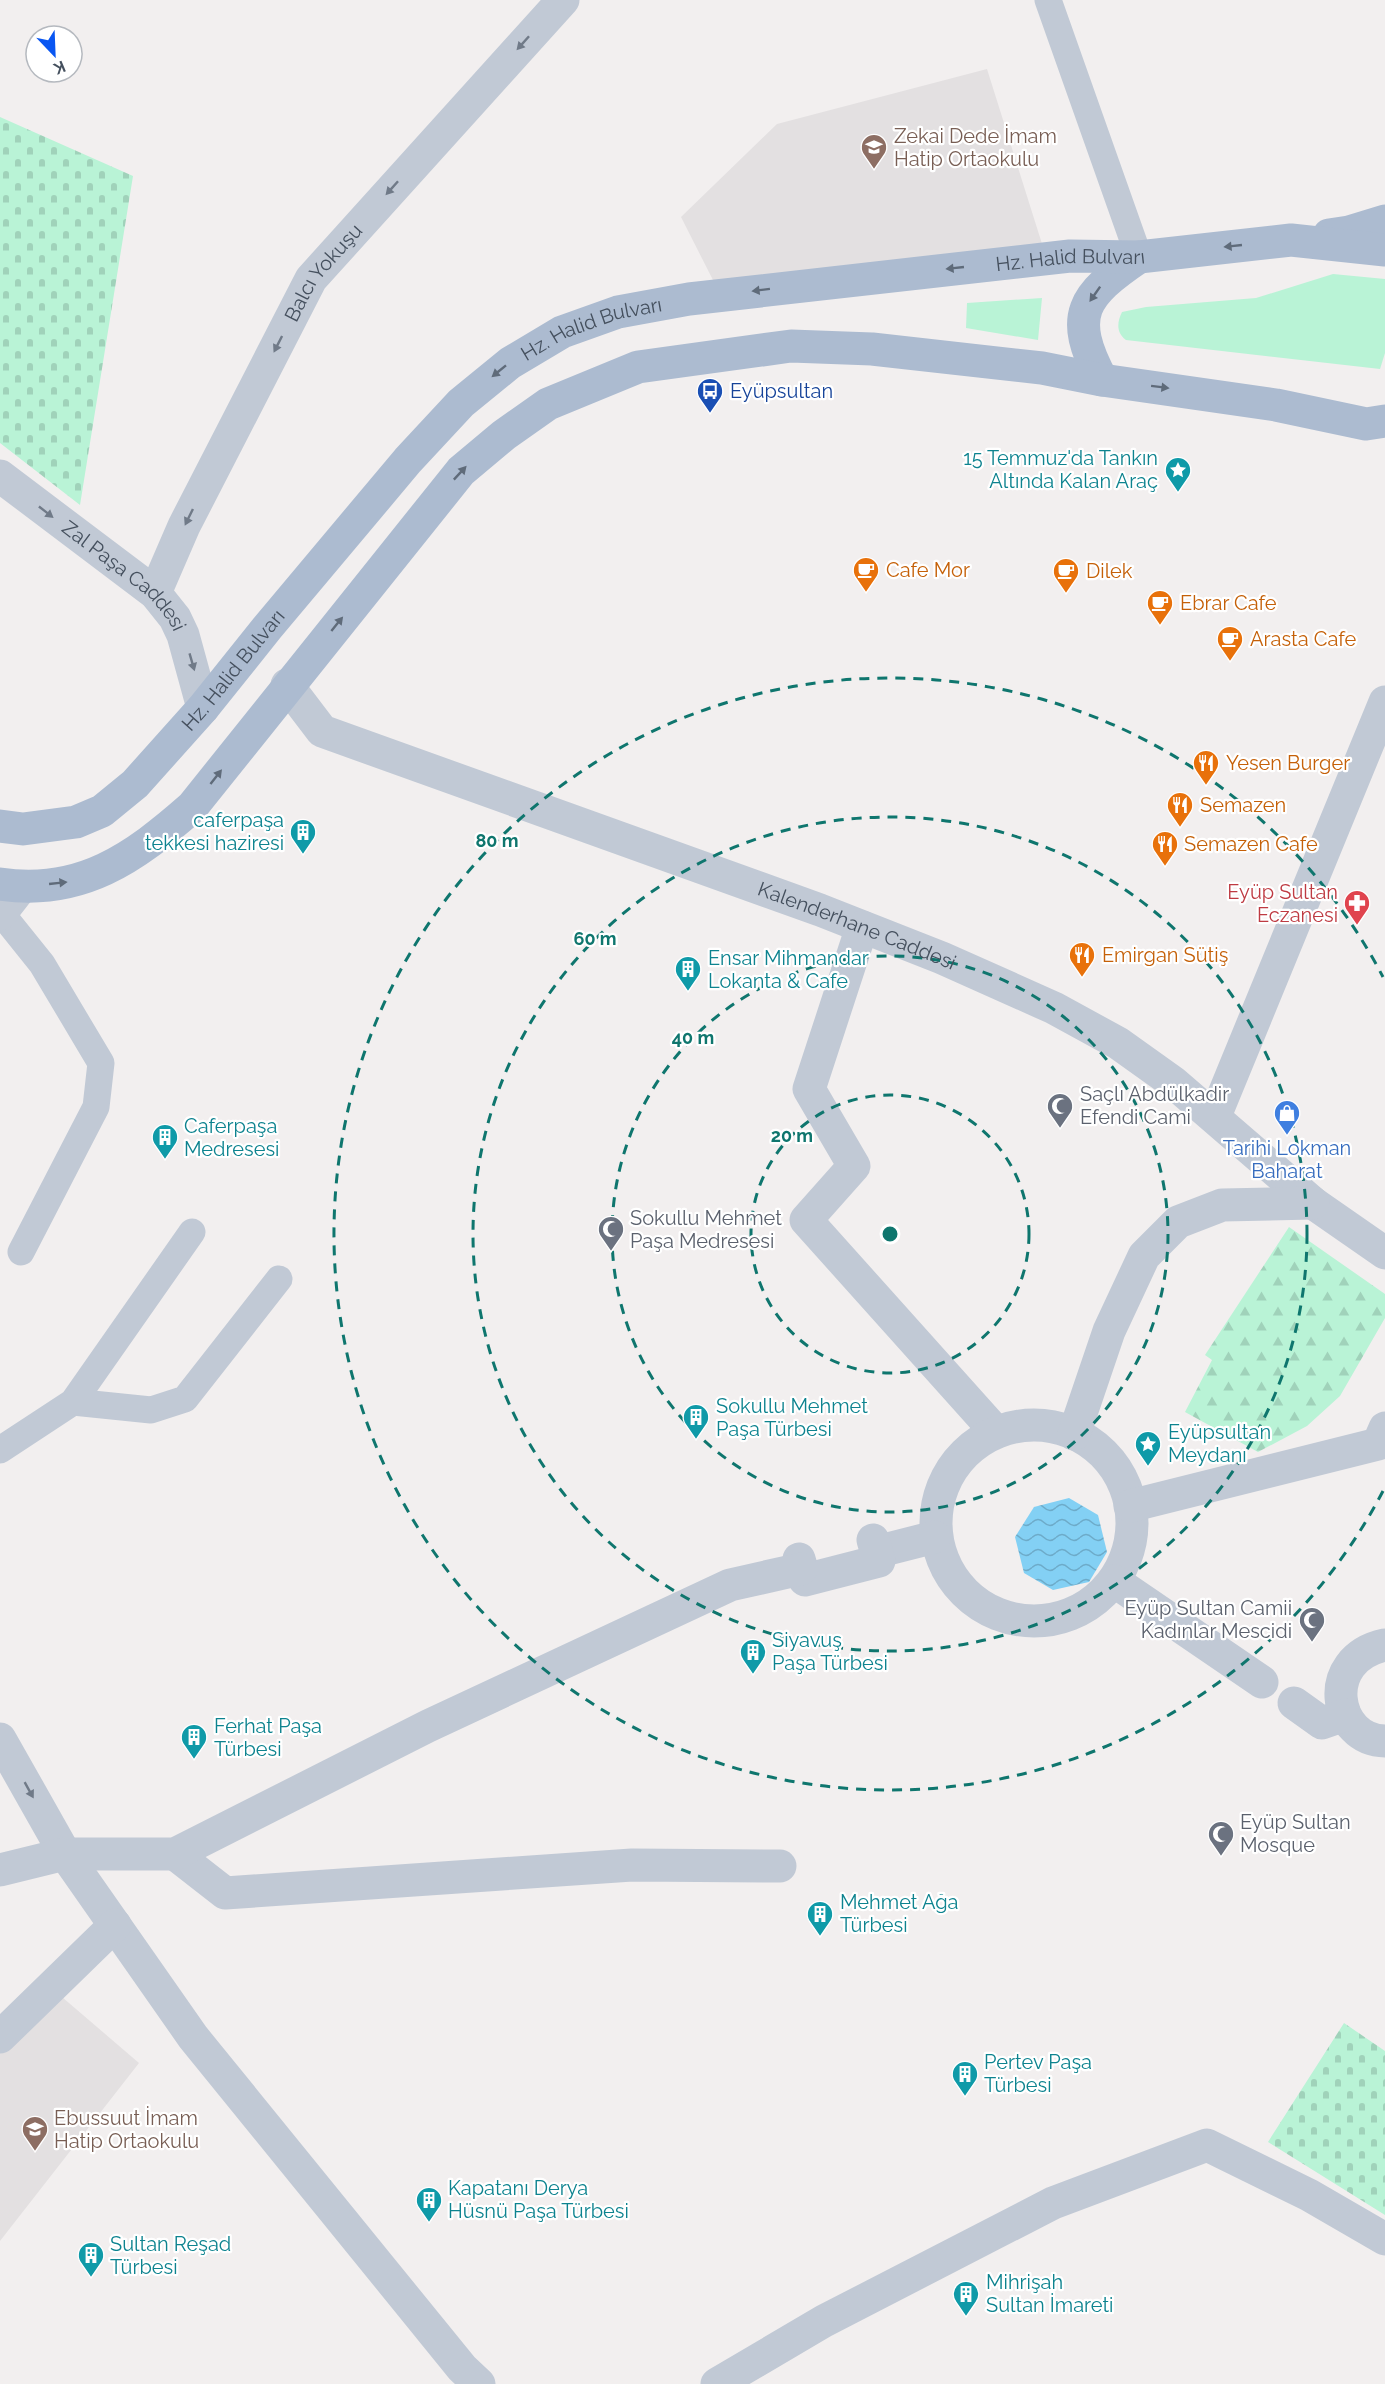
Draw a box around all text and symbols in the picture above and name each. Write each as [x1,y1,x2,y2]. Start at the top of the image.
north arrow [24,24,84,84]
one-way arrow [517,35,530,50]
text: K [51,57,68,78]
place label: Zekai Dede İmam Hatip Ortaokulu [894,123,1057,171]
school or university icon: Zekai Dede İmam Hatip Ortaokulu [859,132,889,170]
one-way arrow [386,180,399,195]
street label: Balcı Yokuşu [279,219,367,325]
one-way arrow [1223,241,1242,251]
street label: Hz. Halid Bulvarı [994,244,1146,276]
one-way arrow [946,263,965,273]
one-way arrow [752,285,771,295]
one-way arrow [1089,285,1101,301]
street label: Hz. Halid Bulvarı [517,292,664,366]
one-way arrow [273,335,282,352]
one-way arrow [491,365,507,378]
bus stop icon: Eyüpsultan [695,376,725,414]
place label: Eyüpsultan [730,379,833,403]
one-way arrow [1150,382,1169,391]
place label: 15 Temmuz'da Tankın Altında Kalan Araç [963,446,1158,493]
place icon: 15 Temmuz'da Tankın Altında Kalan Araç [1163,455,1193,493]
one-way arrow [453,466,467,481]
one-way arrow [39,506,54,518]
one-way arrow [184,509,193,526]
street label: Zal Paşa Caddesi [58,515,191,635]
cafe icon: Cafe Mor [851,555,881,593]
cafe icon: Dilek [1051,556,1081,594]
place label: Cafe Mor [886,558,970,582]
place label: Dilek [1086,559,1133,583]
cafe icon: Ebrar Cafe [1145,588,1175,626]
place label: Ebrar Cafe [1180,591,1277,615]
street label: Hz. Halid Bulvarı [177,604,290,736]
one-way arrow [330,616,343,632]
cafe icon: Arasta Cafe [1215,624,1245,662]
place label: Arasta Cafe [1250,627,1357,651]
one-way arrow [188,653,197,671]
restaurant icon: Yesen Burger [1191,748,1221,786]
place label: Yesen Burger [1226,751,1350,775]
one-way arrow [209,769,222,785]
restaurant icon: Semazen [1165,790,1195,828]
place label: Semazen [1200,793,1286,817]
place label: caferpaşa tekkesi haziresi [145,808,284,855]
building icon: caferpaşa tekkesi haziresi [288,817,318,855]
restaurant icon: Semazen Cafe [1150,829,1180,867]
text: 80 m [475,830,519,851]
place label: Semazen Cafe [1184,832,1318,856]
street label: Kalenderhane Caddesi [755,877,960,975]
one-way arrow [49,878,68,888]
place label: Eyüp Sultan Eczanesi [1227,880,1338,927]
pharmacy icon: Eyüp Sultan Eczanesi [1342,888,1372,926]
text: 60 m [573,928,617,949]
restaurant icon: Emirgan Sütiş [1067,940,1097,978]
place label: Emirgan Sütiş [1102,943,1228,967]
place label: Ensar Mihmandar Lokanta & Cafe [708,946,869,993]
building icon: Ensar Mihmandar Lokanta & Cafe [673,954,703,992]
text: 40 m [672,1027,714,1048]
place label: Saçlı Abdülkadir Efendi Cami [1080,1082,1229,1129]
mosque icon: Saçlı Abdülkadir Efendi Cami [1045,1091,1075,1129]
shop icon: Tarihi Lokman Baharat [1272,1098,1302,1136]
place label: Caferpaşa Medresesi [184,1114,279,1161]
building icon: Caferpaşa Medresesi [150,1122,180,1160]
text: 20 m [771,1125,813,1146]
place label: Tarihi Lokman Baharat [1223,1136,1351,1183]
place label: Sokullu Mehmet Paşa Medresesi [630,1206,782,1253]
mosque icon: Sokullu Mehmet Paşa Medresesi [596,1214,626,1252]
centre of rings [880,1224,900,1244]
place label: Sokullu Mehmet Paşa Türbesi [716,1394,868,1441]
building icon: Sokullu Mehmet Paşa Türbesi [681,1402,711,1440]
place label: Eyüpsultan Meydanı [1168,1420,1271,1467]
place icon: Eyüpsultan Meydanı [1133,1429,1163,1467]
place label: Eyüp Sultan Camii Kadınlar Mescidi [1125,1596,1292,1643]
mosque icon: Eyüp Sultan Camii Kadınlar Mescidi [1297,1605,1327,1643]
place label: Siyavuş Paşa Türbesi [772,1628,888,1675]
building icon: Siyavuş Paşa Türbesi [738,1637,768,1675]
place label: Ferhat Paşa Türbesi [214,1714,322,1761]
building icon: Ferhat Paşa Türbesi [179,1722,209,1760]
one-way arrow [24,1782,34,1799]
place label: Eyüp Sultan Mosque [1240,1810,1351,1857]
mosque icon: Eyüp Sultan Mosque [1206,1819,1236,1857]
place label: Mehmet Ağa Türbesi [840,1890,958,1937]
building icon: Mehmet Ağa Türbesi [805,1899,835,1937]
place label: Pertev Paşa Türbesi [984,2050,1092,2097]
building icon: Pertev Paşa Türbesi [950,2059,980,2097]
place label: Ebussuut İmam Hatip Ortaokulu [54,2105,199,2153]
school or university icon: Ebussuut İmam Hatip Ortaokulu [20,2114,50,2152]
place label: Kapatanı Derya Hüsnü Paşa Türbesi [448,2176,629,2223]
building icon: Kapatanı Derya Hüsnü Paşa Türbesi [414,2185,444,2223]
place label: Sultan Reşad Türbesi [110,2232,231,2279]
building icon: Sultan Reşad Türbesi [76,2240,106,2278]
place label: Mihrişah Sultan İmareti [986,2270,1113,2317]
building icon: Mihrişah Sultan İmareti [951,2279,981,2317]

